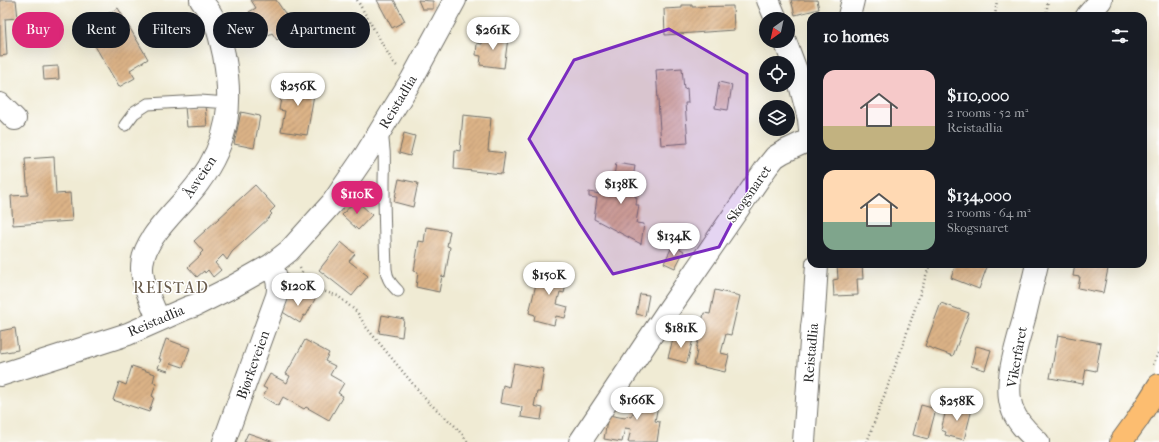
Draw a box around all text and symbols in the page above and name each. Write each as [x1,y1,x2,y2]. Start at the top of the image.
chip: Buy [12,12,64,48]
chip: Rent [72,12,130,48]
chip: Filters [138,12,205,48]
chip: New [213,12,268,48]
chip: Apartment [276,12,370,48]
north arrow [759,12,795,48]
map controls [759,12,795,136]
pin: $261K [465,17,521,51]
text: $261K [476,22,510,37]
icon: filters [1109,25,1131,47]
text: 10 homes [823,26,889,46]
button: locate [759,56,795,92]
street label: Reistadlia [375,72,421,132]
pin: $256K [270,73,326,107]
text: $256K [280,78,316,93]
text: $110,000 [947,85,1009,105]
icon: home [855,86,903,134]
button: layers [759,100,795,136]
text: 2 rooms · 52 m² [947,105,1028,120]
text: Reistadlia [947,120,1003,135]
street label: Åsveien [178,152,220,202]
street label: Skogsnaret [723,162,775,226]
pin: $138K [593,171,649,205]
text: $138K [604,176,638,191]
pin: $110K [329,181,385,215]
text: $134,000 [947,185,1012,205]
text: $110K [341,186,373,201]
icon: home [855,186,903,234]
text: 2 rooms · 64 m² [947,205,1031,220]
text: Skogsnaret [947,220,1009,235]
pin: $134K [646,223,702,257]
text: $134K [657,228,691,243]
pin: $150K [521,262,577,296]
text: $150K [532,267,566,282]
pin: $120K [270,273,326,307]
district label: REISTAD [133,278,209,297]
text: $120K [280,278,316,293]
street label: Reistadlia [125,301,187,341]
pin: $181K [653,315,709,349]
text: $181K [665,320,697,335]
street label: Reistadlia [800,322,822,384]
street label: Vikerfaret [1003,325,1031,390]
street label: Bjørkeveien [233,328,273,402]
pin: $166K [609,387,665,421]
pin: $258K [929,388,985,422]
text: $166K [619,392,655,407]
text: $258K [939,393,975,408]

